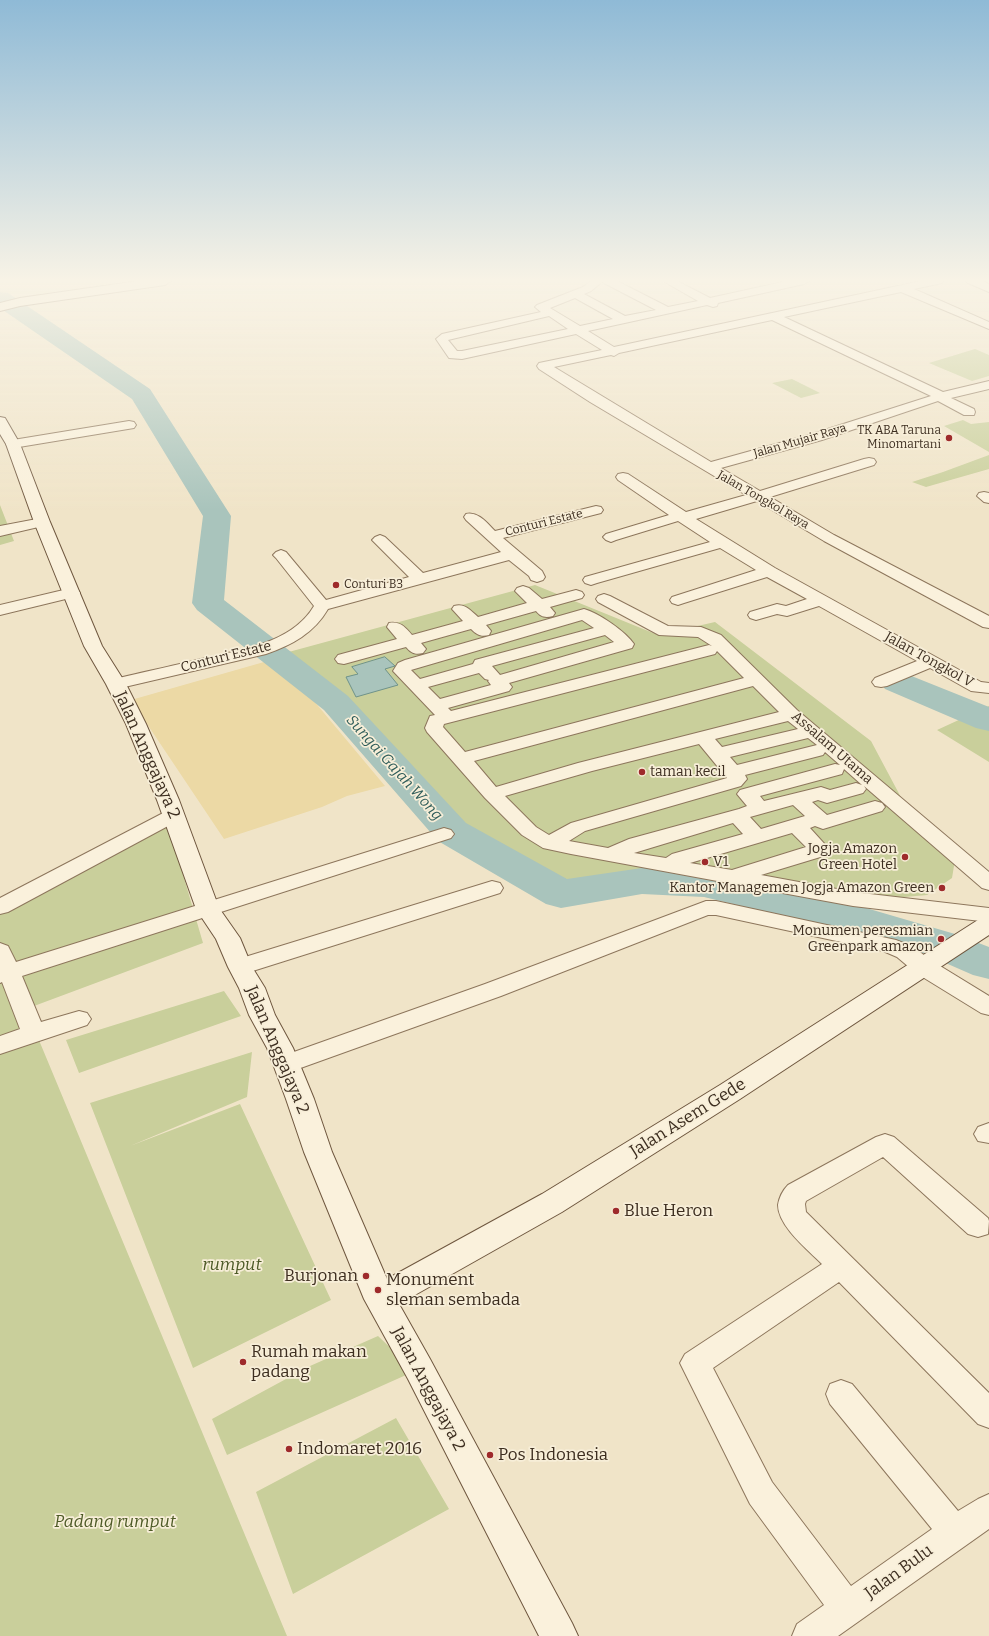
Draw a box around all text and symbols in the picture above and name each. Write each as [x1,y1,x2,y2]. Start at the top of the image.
street label: Jalan Mujair Raya [752,421,848,461]
place label: TK ABA Taruna Minomartani [857,424,941,452]
marker: TK ABA Taruna Minomartani [944,433,954,443]
street label: Jalan Tongkol Raya [715,468,811,532]
street label: Conturi Estate [504,506,584,540]
place label: Conturi B3 [344,578,403,592]
marker: Conturi B3 [331,580,341,590]
street label: Jalan Tongkol V [882,629,976,691]
street label: Conturi Estate [179,638,273,676]
street label: Jalan Anggajaya 2 [110,688,184,822]
street label: Assalam Utama [788,708,876,788]
water label: Sungai Gajah Wong [342,712,446,824]
place label: taman kecil [650,764,726,780]
marker: taman kecil [637,767,647,777]
place label: Jogja Amazon Green Hotel [808,841,897,874]
marker: Jogja Amazon Green Hotel [900,852,910,862]
place label: V1 [713,854,728,870]
marker: V1 [700,857,710,867]
place label: Kantor Managemen Jogja Amazon Green [669,880,934,896]
marker: Kantor Managemen Jogja Amazon Green [937,883,947,893]
place label: Monumen peresmian Greenpark amazon [792,923,933,956]
marker: Monumen peresmian Greenpark amazon [936,934,946,944]
street label: Jalan Anggajaya 2 [241,983,313,1117]
street label: Jalan Asem Gede [626,1074,750,1162]
place label: Blue Heron [624,1201,713,1221]
marker: Blue Heron [611,1206,621,1216]
park label: rumput [203,1255,261,1275]
place label: Burjonan [284,1266,358,1286]
place label: Monument sleman sembada [386,1270,520,1310]
marker: Burjonan [361,1271,371,1281]
marker: Monument sleman sembada [373,1285,383,1295]
street label: Jalan Anggajaya 2 [387,1324,469,1454]
place label: Rumah makan padang [251,1342,367,1382]
marker: Rumah makan padang [238,1357,248,1367]
place label: Indomaret 2016 [297,1439,422,1459]
marker: Indomaret 2016 [284,1444,294,1454]
place label: Pos Indonesia [498,1445,608,1465]
marker: Pos Indonesia [485,1450,495,1460]
park label: Padang rumput [54,1512,176,1532]
street label: Jalan Bulu [861,1540,937,1604]

